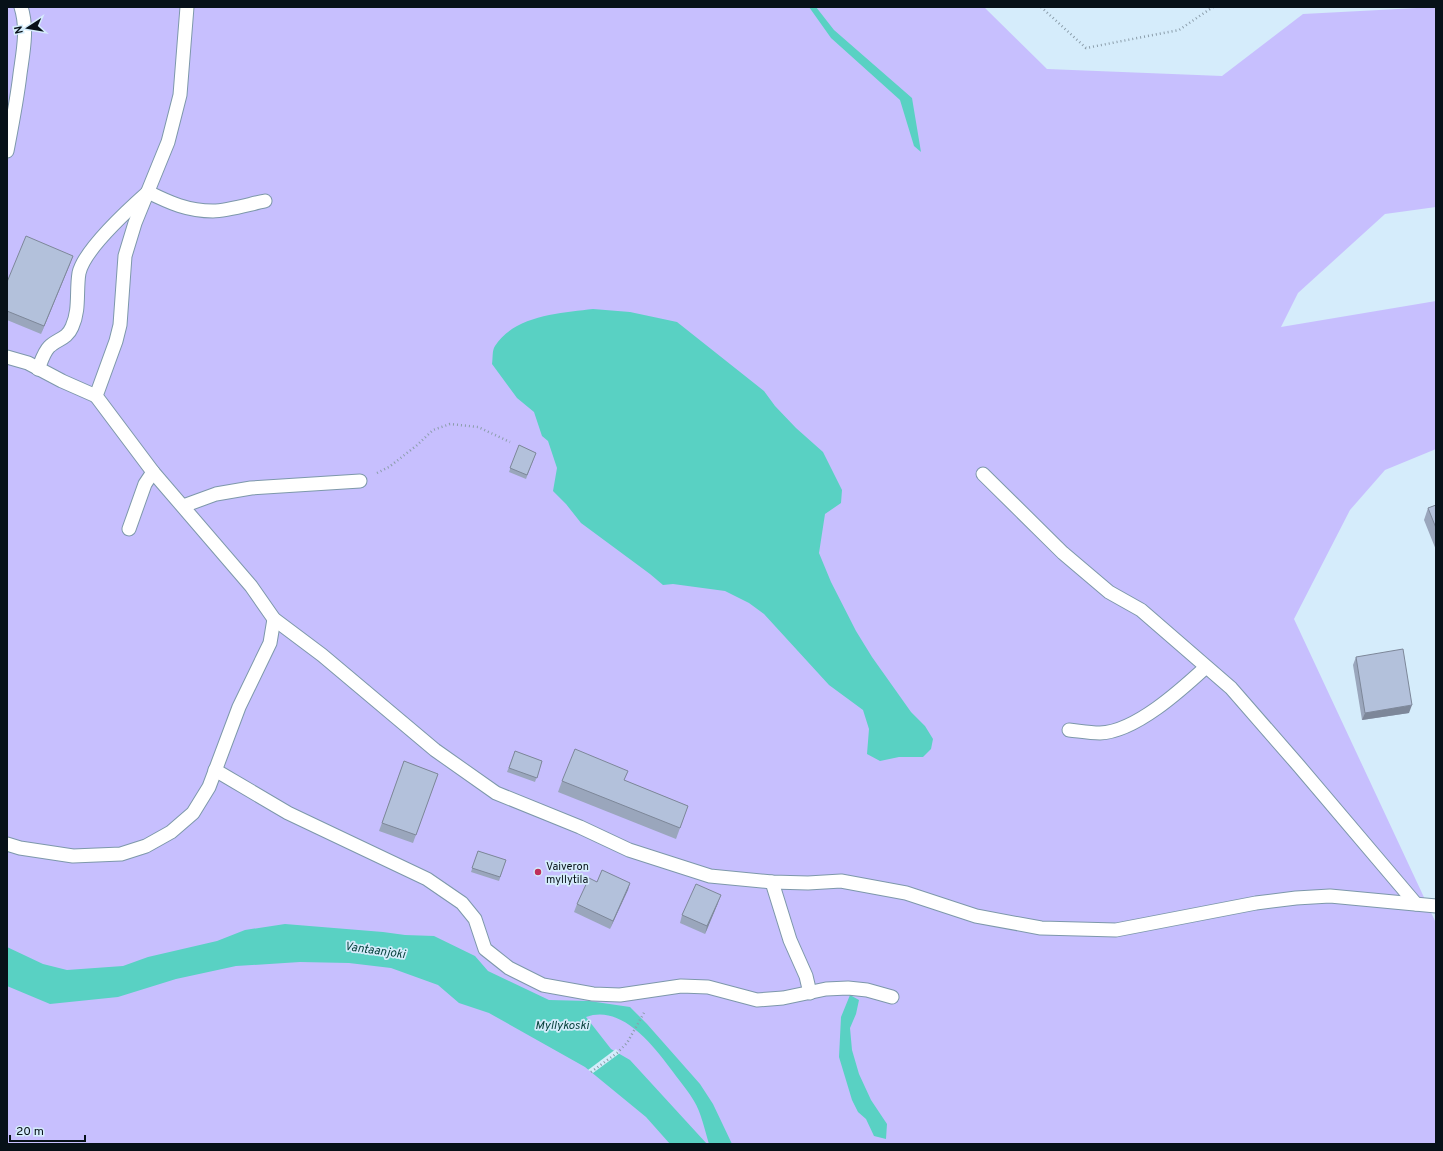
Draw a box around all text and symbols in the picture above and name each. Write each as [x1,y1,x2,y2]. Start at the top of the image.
north arrow [8,8,48,48]
text: N [12,25,27,35]
place label: Vaiveron myllytila [546,860,589,887]
marker: Vaiveron myllytila [533,867,543,877]
water label: Vantaanjoki [344,939,407,963]
water label: Myllykoski [535,1018,590,1034]
scale bar [10,1117,85,1143]
text: 20 m [16,1124,44,1140]

